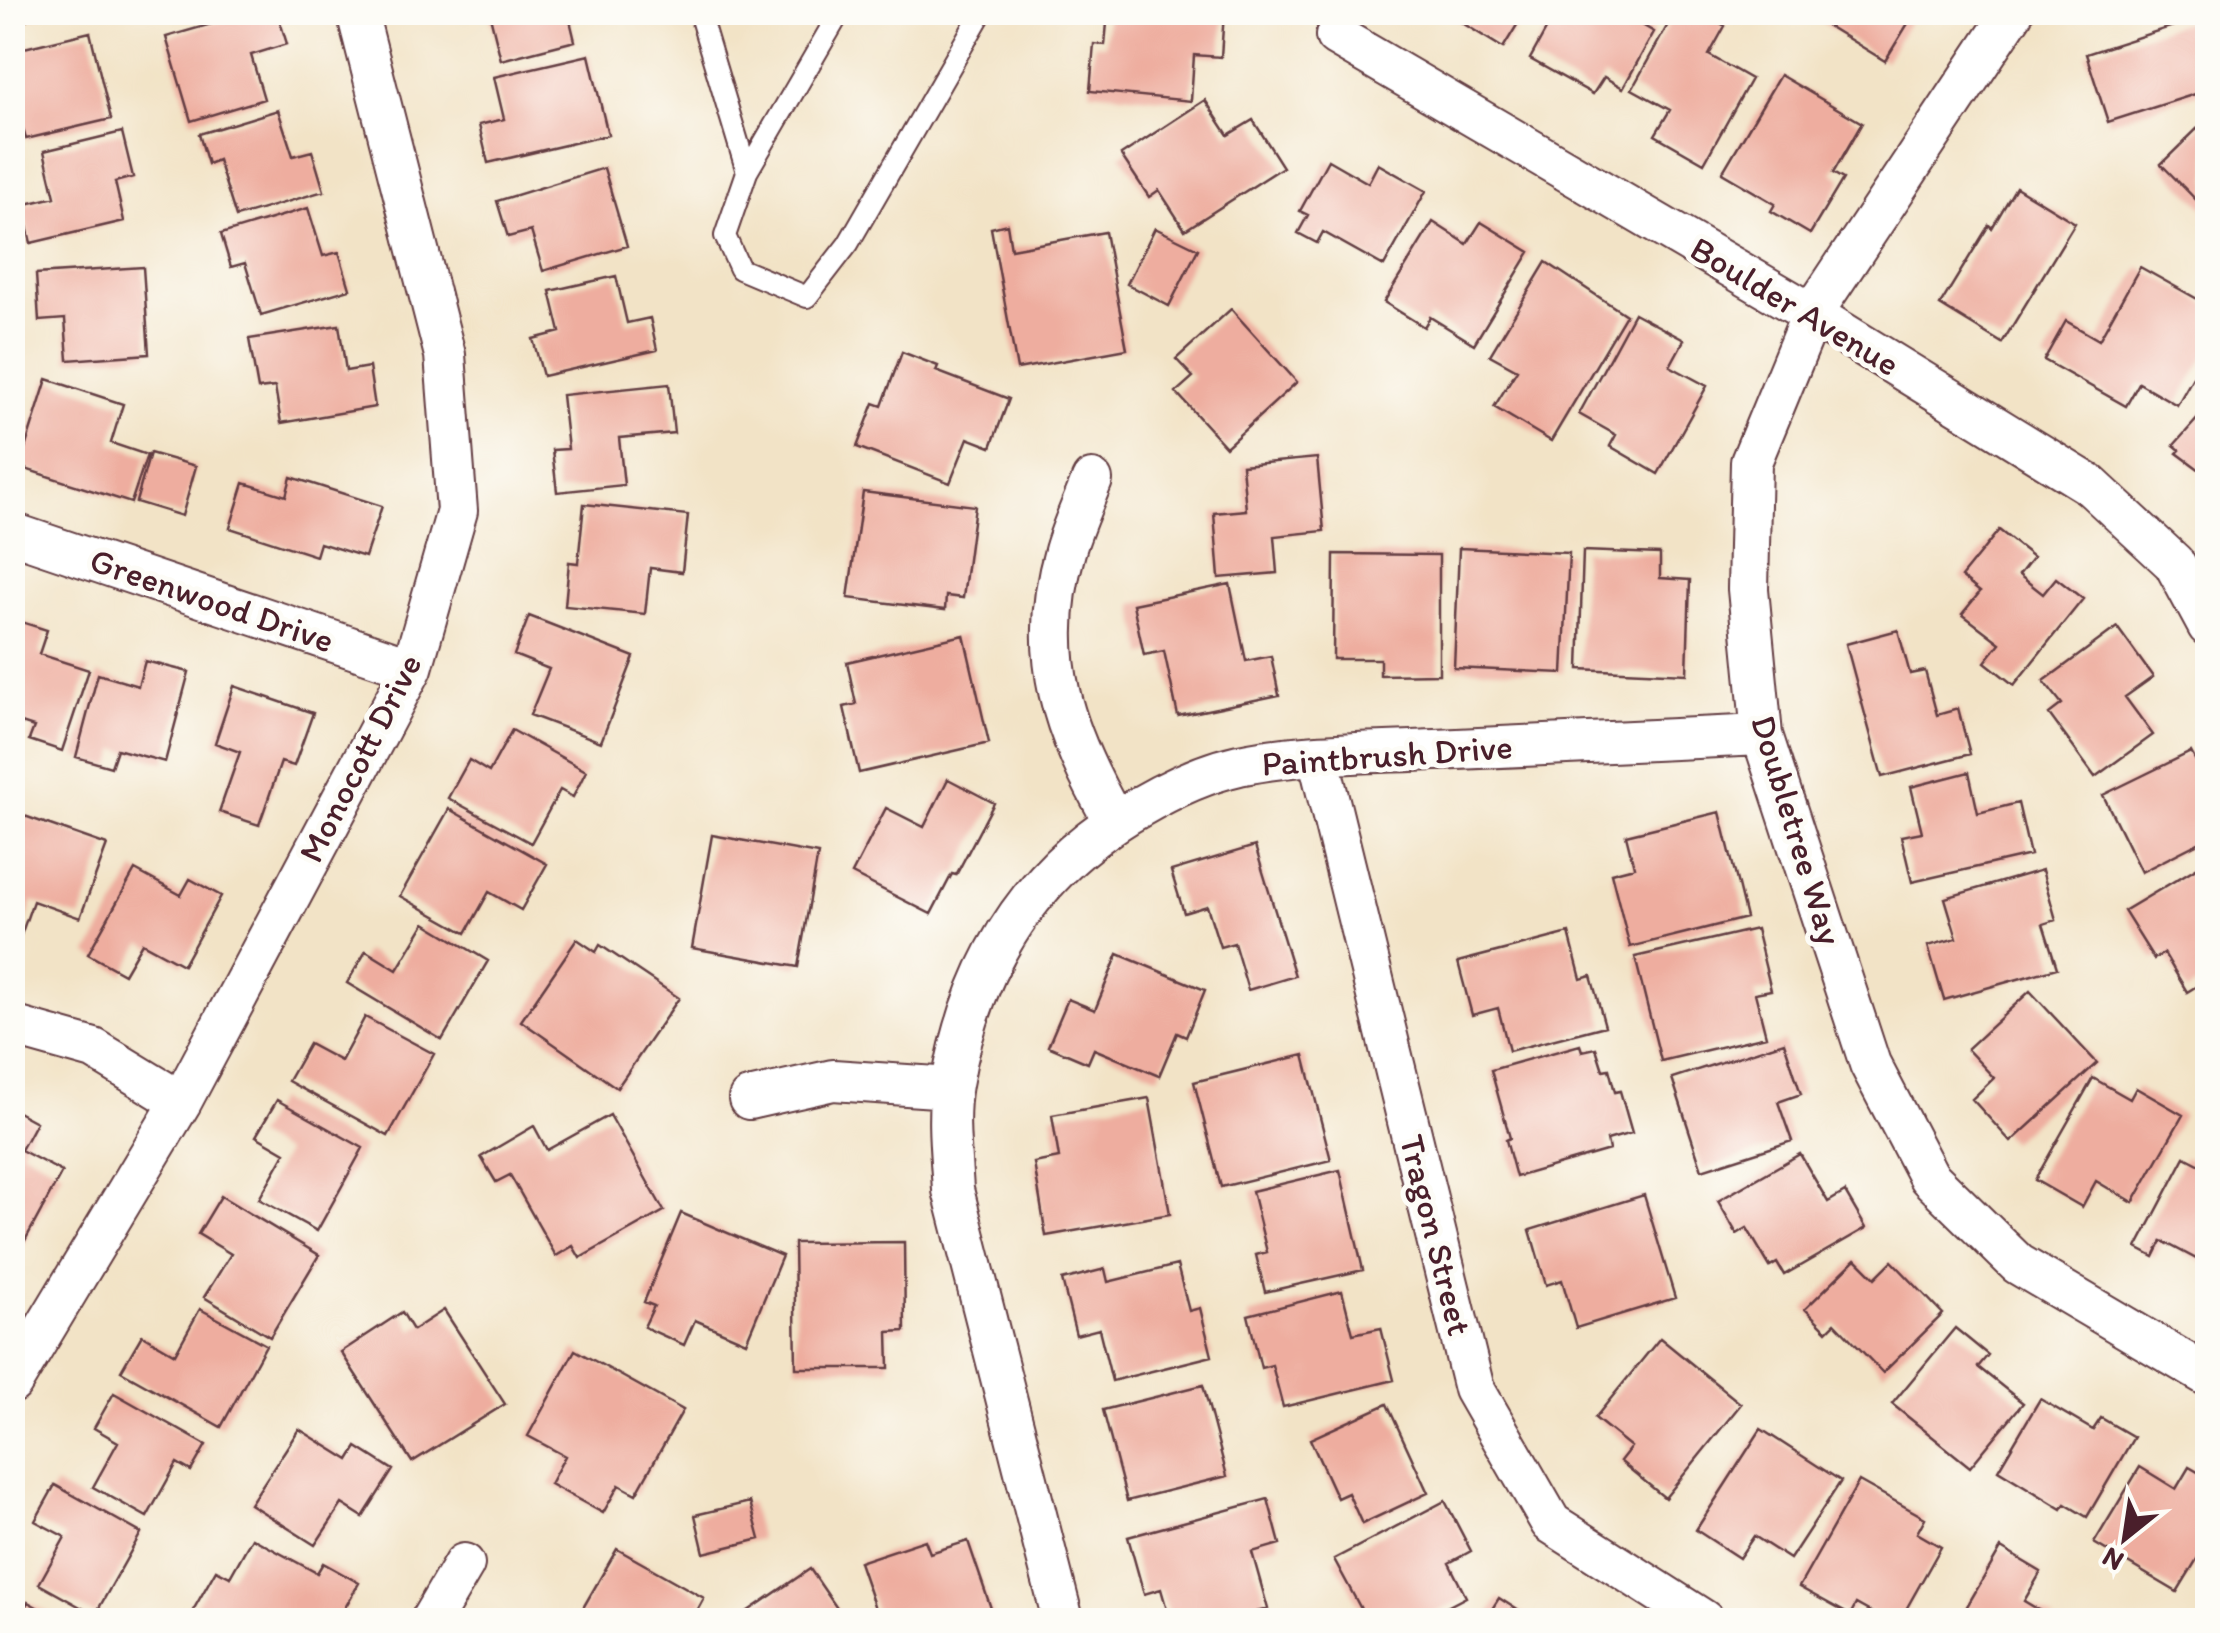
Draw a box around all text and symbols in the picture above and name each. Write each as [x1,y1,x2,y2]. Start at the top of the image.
street label: Boulder Avenue [1683,227,1907,385]
street label: Greenwood Drive [85,539,339,661]
street label: Monocott Drive [289,647,431,869]
street label: Doubletree Way [1742,710,1852,950]
street label: Paintbrush Drive [1260,725,1514,785]
street label: Tragon Street [1391,1130,1481,1340]
north arrow [2075,1488,2175,1588]
text: N [2096,1540,2129,1579]

